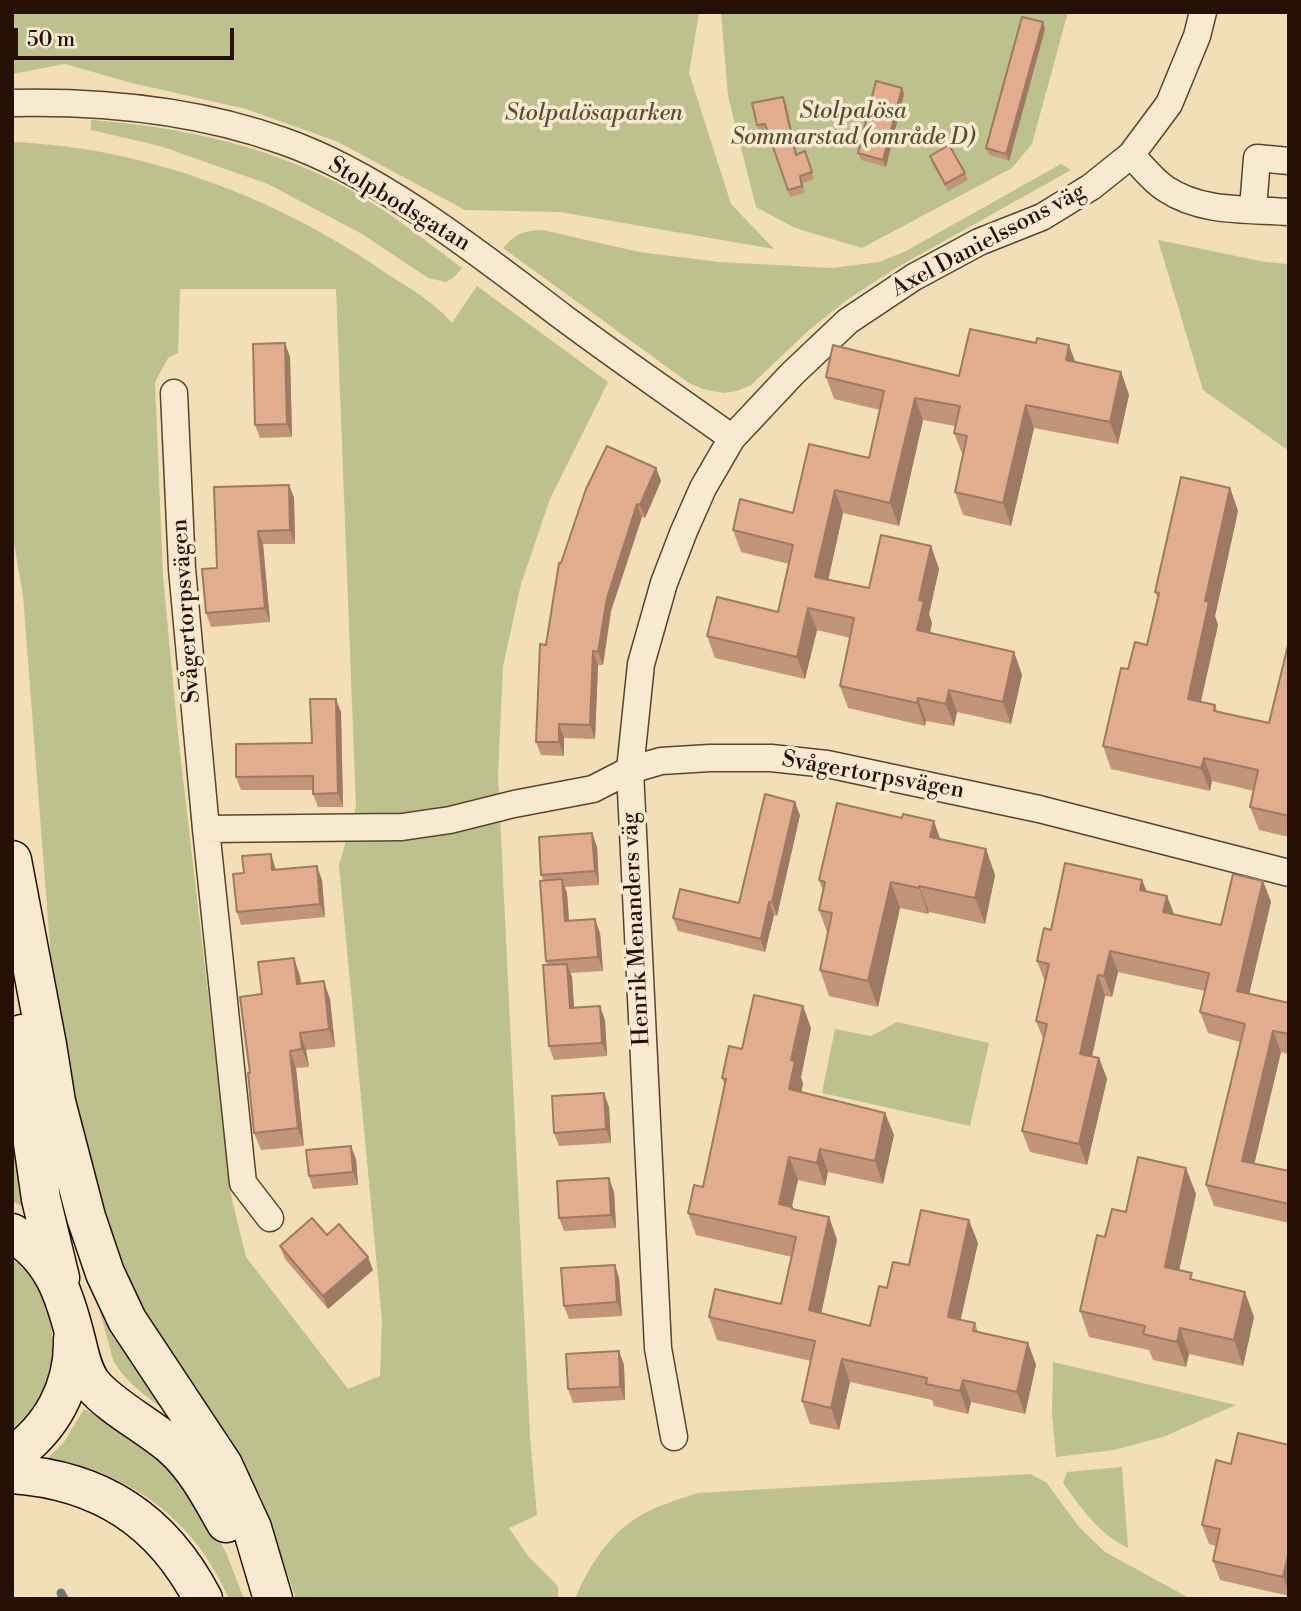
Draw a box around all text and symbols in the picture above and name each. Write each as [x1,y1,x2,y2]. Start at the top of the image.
scale bar [18,14,238,58]
text: 50 m [27,27,75,53]
park label: Stolpalösa Sommarstad (område D) [731,98,975,152]
park label: Stolpalösaparken [505,100,683,128]
street label: Stolpbodsgatan [323,152,475,258]
street label: Axel Danielssons väg [887,178,1091,304]
street label: Svågertorpsvägen [167,518,207,704]
street label: Svågertorpsvägen [780,746,966,806]
street label: Henrik Menanders väg [617,812,657,1046]

